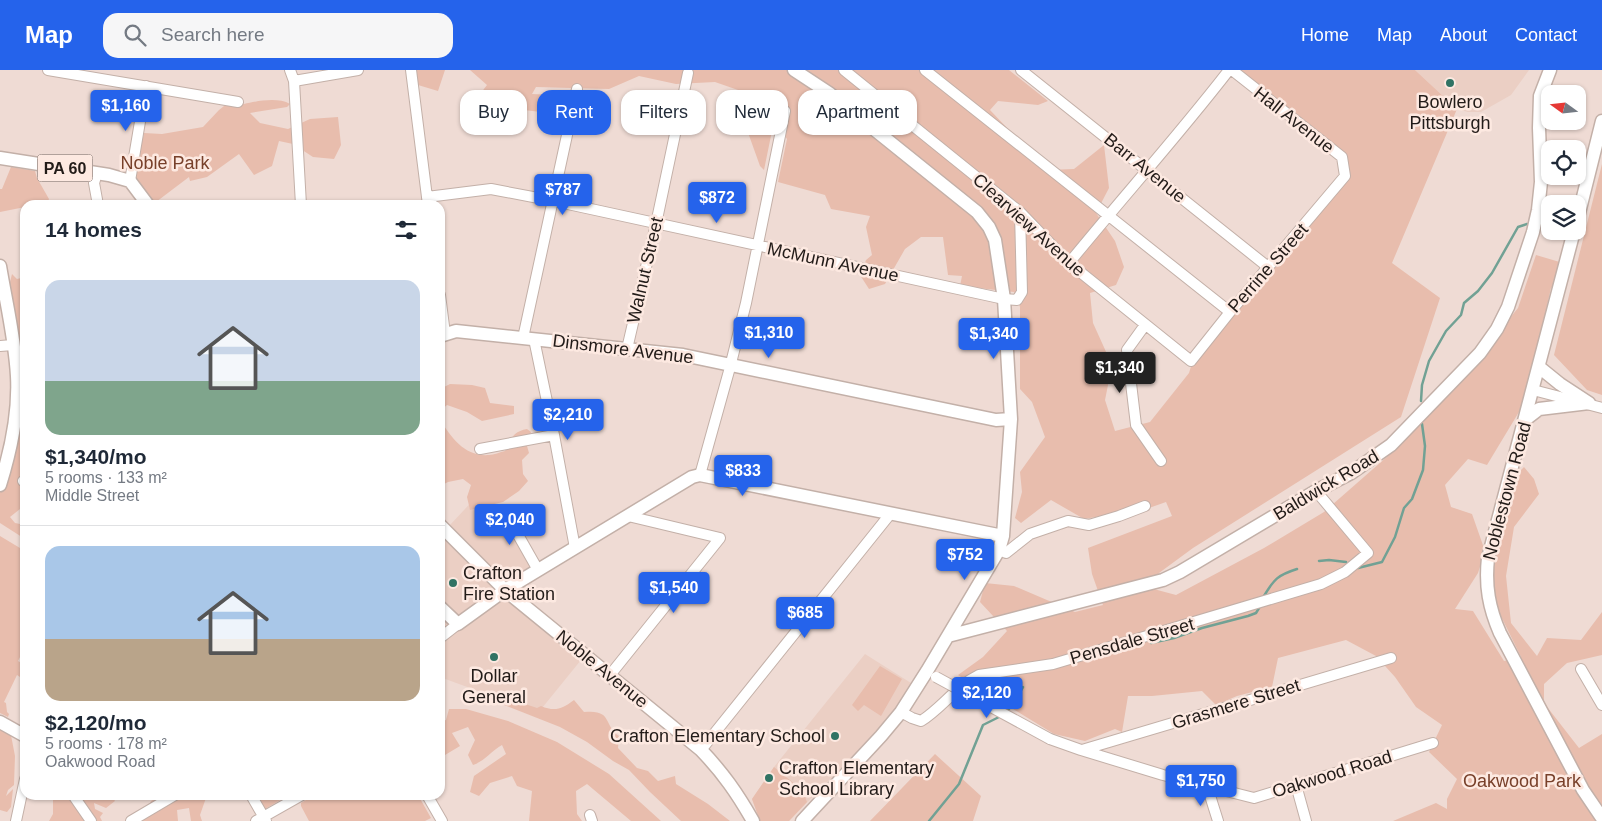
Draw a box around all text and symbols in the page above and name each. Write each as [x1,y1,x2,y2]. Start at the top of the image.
search box [103,13,453,58]
text: Map [25,21,73,48]
icon: search [121,21,149,49]
text: Search here [161,24,265,45]
text: Home [1301,25,1349,45]
text: Map [1377,25,1412,45]
text: About [1440,25,1487,45]
text: Contact [1515,25,1577,45]
marker: Bowlero Pittsburgh [1444,77,1456,89]
street label: Hall Avenue [1250,83,1338,157]
north arrow [1541,85,1586,130]
map controls [1541,85,1586,240]
pin: $1,160 [85,90,167,132]
chip: Buy [460,90,527,135]
chip: Rent [537,90,611,135]
chip: Filters [621,90,706,135]
chip: New [716,90,788,135]
chip: Apartment [798,90,917,135]
place label: Bowlero Pittsburgh [1409,92,1491,133]
text: $1,160 [102,97,150,114]
street label: Barr Avenue [1100,129,1190,207]
button: locate [1541,140,1586,185]
park label: Noble Park [120,153,211,173]
road number: PA 60 [38,155,92,182]
street label: Clearview Avenue [969,169,1089,281]
pin: $787 [533,174,593,216]
text: $787 [545,181,581,198]
pin: $872 [687,182,747,224]
text: $872 [699,189,735,206]
button: layers [1541,195,1586,240]
street label: Walnut Street [623,215,667,325]
icon: filters [392,216,420,244]
text: 14 homes [45,218,142,241]
street label: Perrine Street [1224,220,1312,316]
street label: McMunn Avenue [765,238,901,286]
icon: home [188,313,278,403]
pin: $1,310 [728,316,810,359]
pin: $1,340 [953,318,1035,360]
text: $1,310 [745,324,793,341]
text: $1,340 [970,325,1018,342]
street label: Dinsmore Avenue [551,330,695,368]
pin: $1,340 [1079,352,1161,394]
text: $1,340 [1096,359,1144,376]
pin: $2,210 [527,398,609,441]
text: $2,210 [544,406,592,423]
street label: Noblestown Road [1479,420,1535,562]
text: $1,340/mo [45,445,147,468]
street label: Baldwick Road [1270,446,1382,524]
pin: $833 [713,454,773,497]
text: $833 [725,462,761,479]
text: 5 rooms · 133 m² [45,469,167,486]
text: Middle Street [45,487,139,504]
pin: $2,040 [469,504,551,546]
text: $2,040 [486,511,534,528]
pin: $752 [935,538,995,581]
text: $752 [947,546,983,563]
place label: Crafton Fire Station [463,563,555,604]
pin: $1,540 [633,572,715,614]
marker: Crafton Fire Station [447,577,459,589]
icon: home [188,578,278,668]
text: $1,540 [650,579,698,596]
pin: $685 [775,596,835,639]
text: $685 [787,604,823,621]
street label: Pensdale Street [1068,614,1196,668]
street label: Noble Avenue [552,626,652,712]
marker: Dollar General [488,651,500,663]
place label: Dollar General [462,666,526,707]
street label: Grasmere Street [1169,675,1303,733]
pin: $2,120 [946,676,1028,719]
text: $2,120 [963,684,1011,701]
text: $2,120/mo [45,711,147,734]
place label: Crafton Elementary School [610,726,825,746]
marker: Crafton Elementary School [829,730,841,742]
text: 5 rooms · 178 m² [45,735,167,752]
street label: Oakwood Road [1270,746,1394,802]
text: Oakwood Road [45,753,155,770]
place label: Crafton Elementary School Library [779,758,934,799]
pin: $1,750 [1160,764,1242,807]
park label: Oakwood Park [1463,771,1582,791]
marker: Crafton Elementary School Library [763,772,775,784]
text: $1,750 [1177,772,1225,789]

